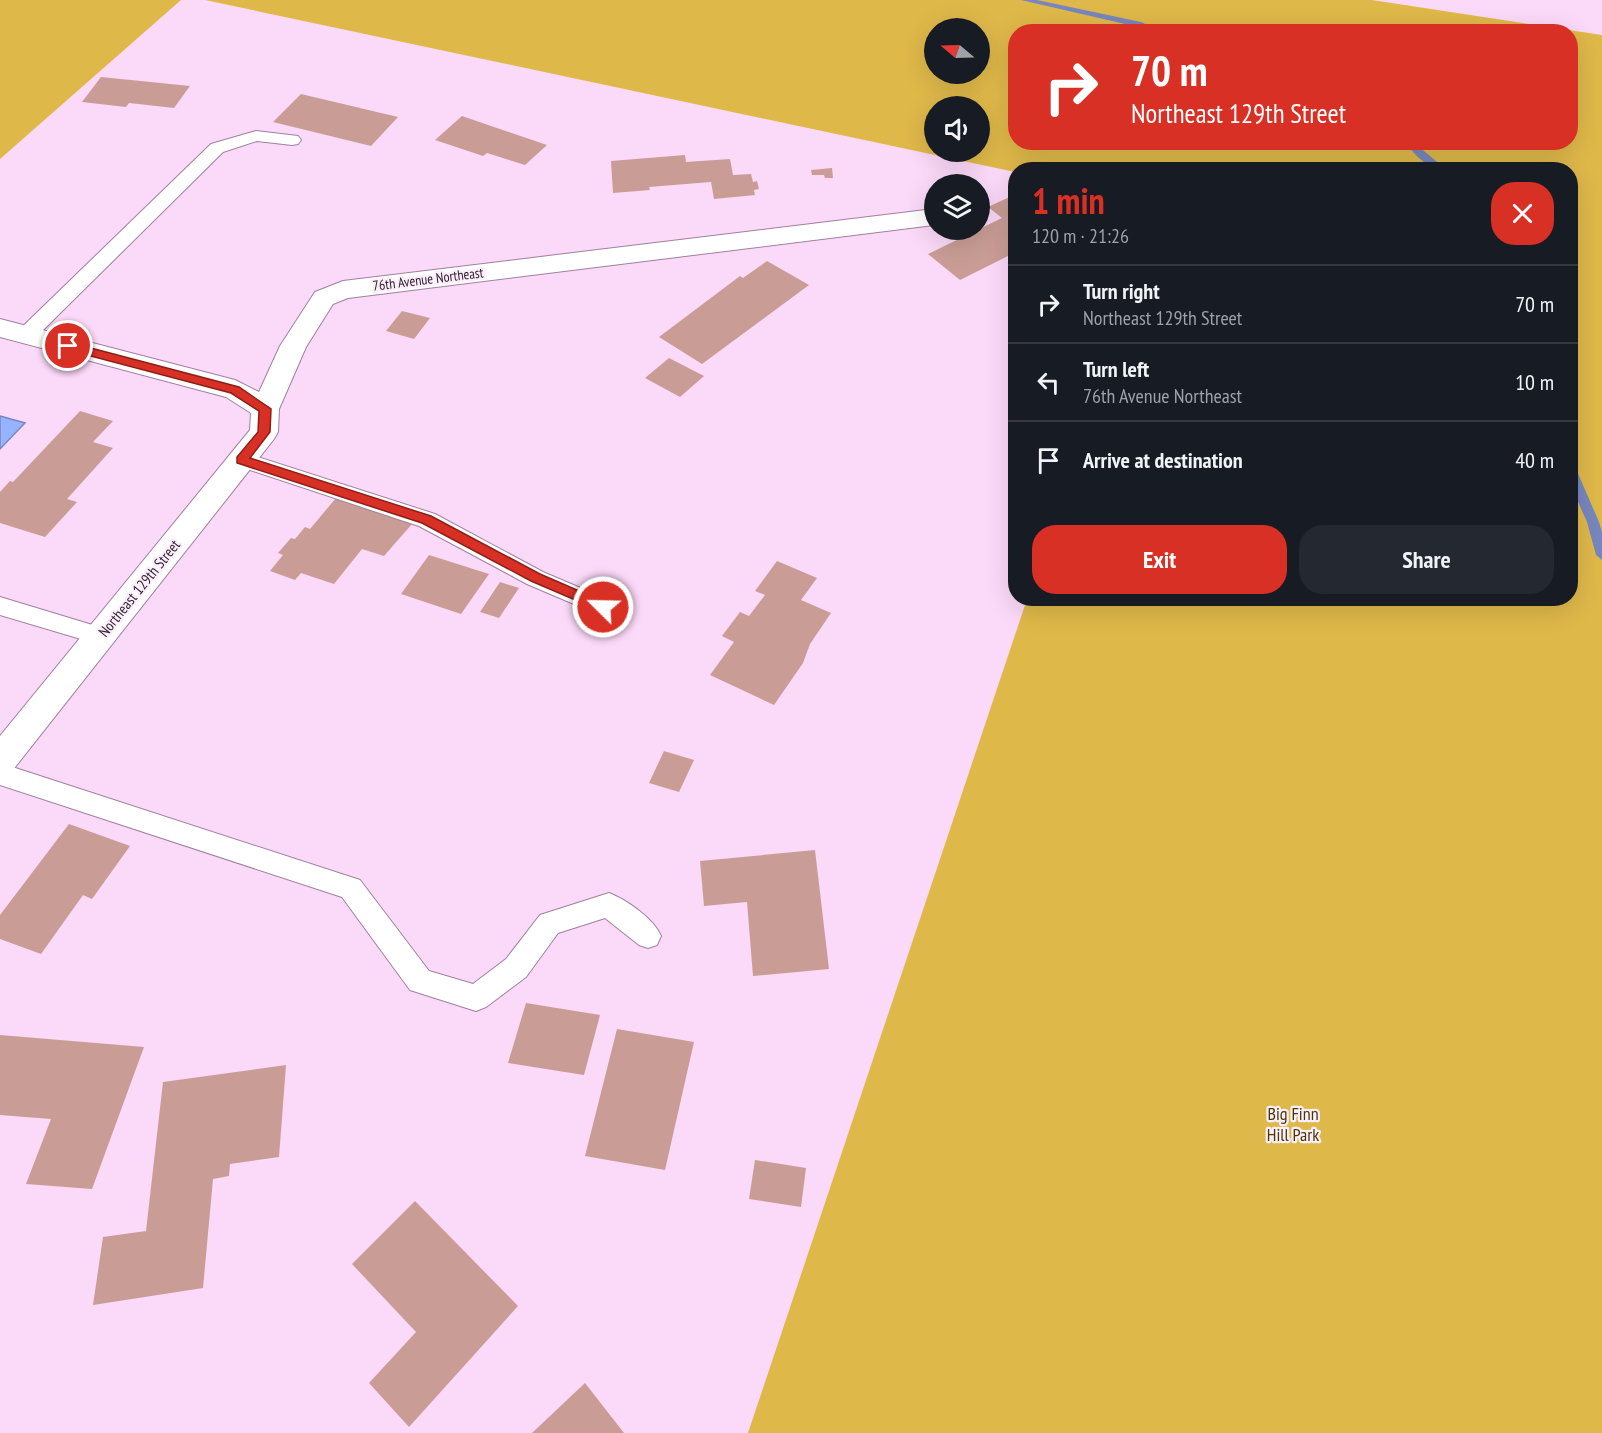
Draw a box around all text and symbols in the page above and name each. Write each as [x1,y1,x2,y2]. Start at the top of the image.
north arrow [924,18,990,84]
map controls [924,18,990,240]
text: 70 m [1131,43,1208,98]
icon: right [1032,48,1110,126]
button: sound [924,96,990,162]
text: Northeast 129th Street [1131,96,1346,130]
button: layers [924,174,990,240]
text: 1 min [1032,177,1105,224]
button: close [1491,182,1554,245]
text: 120 m · 21:26 [1032,223,1129,249]
street label: 76th Avenue Northeast [372,263,484,295]
text: Turn right [1083,277,1160,305]
icon: right [1032,288,1065,321]
text: 70 m [1515,290,1554,318]
text: Northeast 129th Street [1083,305,1242,331]
pin [42,320,93,371]
icon: arrive [51,329,84,362]
text: Turn left [1083,355,1149,383]
icon: left [1032,366,1065,399]
text: 10 m [1515,368,1554,396]
text: 76th Avenue Northeast [1083,383,1242,409]
icon: arrive [1032,444,1065,477]
text: Arrive at destination [1083,446,1243,474]
text: 40 m [1515,446,1554,474]
button: Exit [1032,525,1287,594]
button: Share [1299,525,1554,594]
street label: Northeast 129th Street [94,536,184,640]
position arrow [571,575,635,639]
park label: Big Finn Hill Park [1267,1102,1319,1146]

